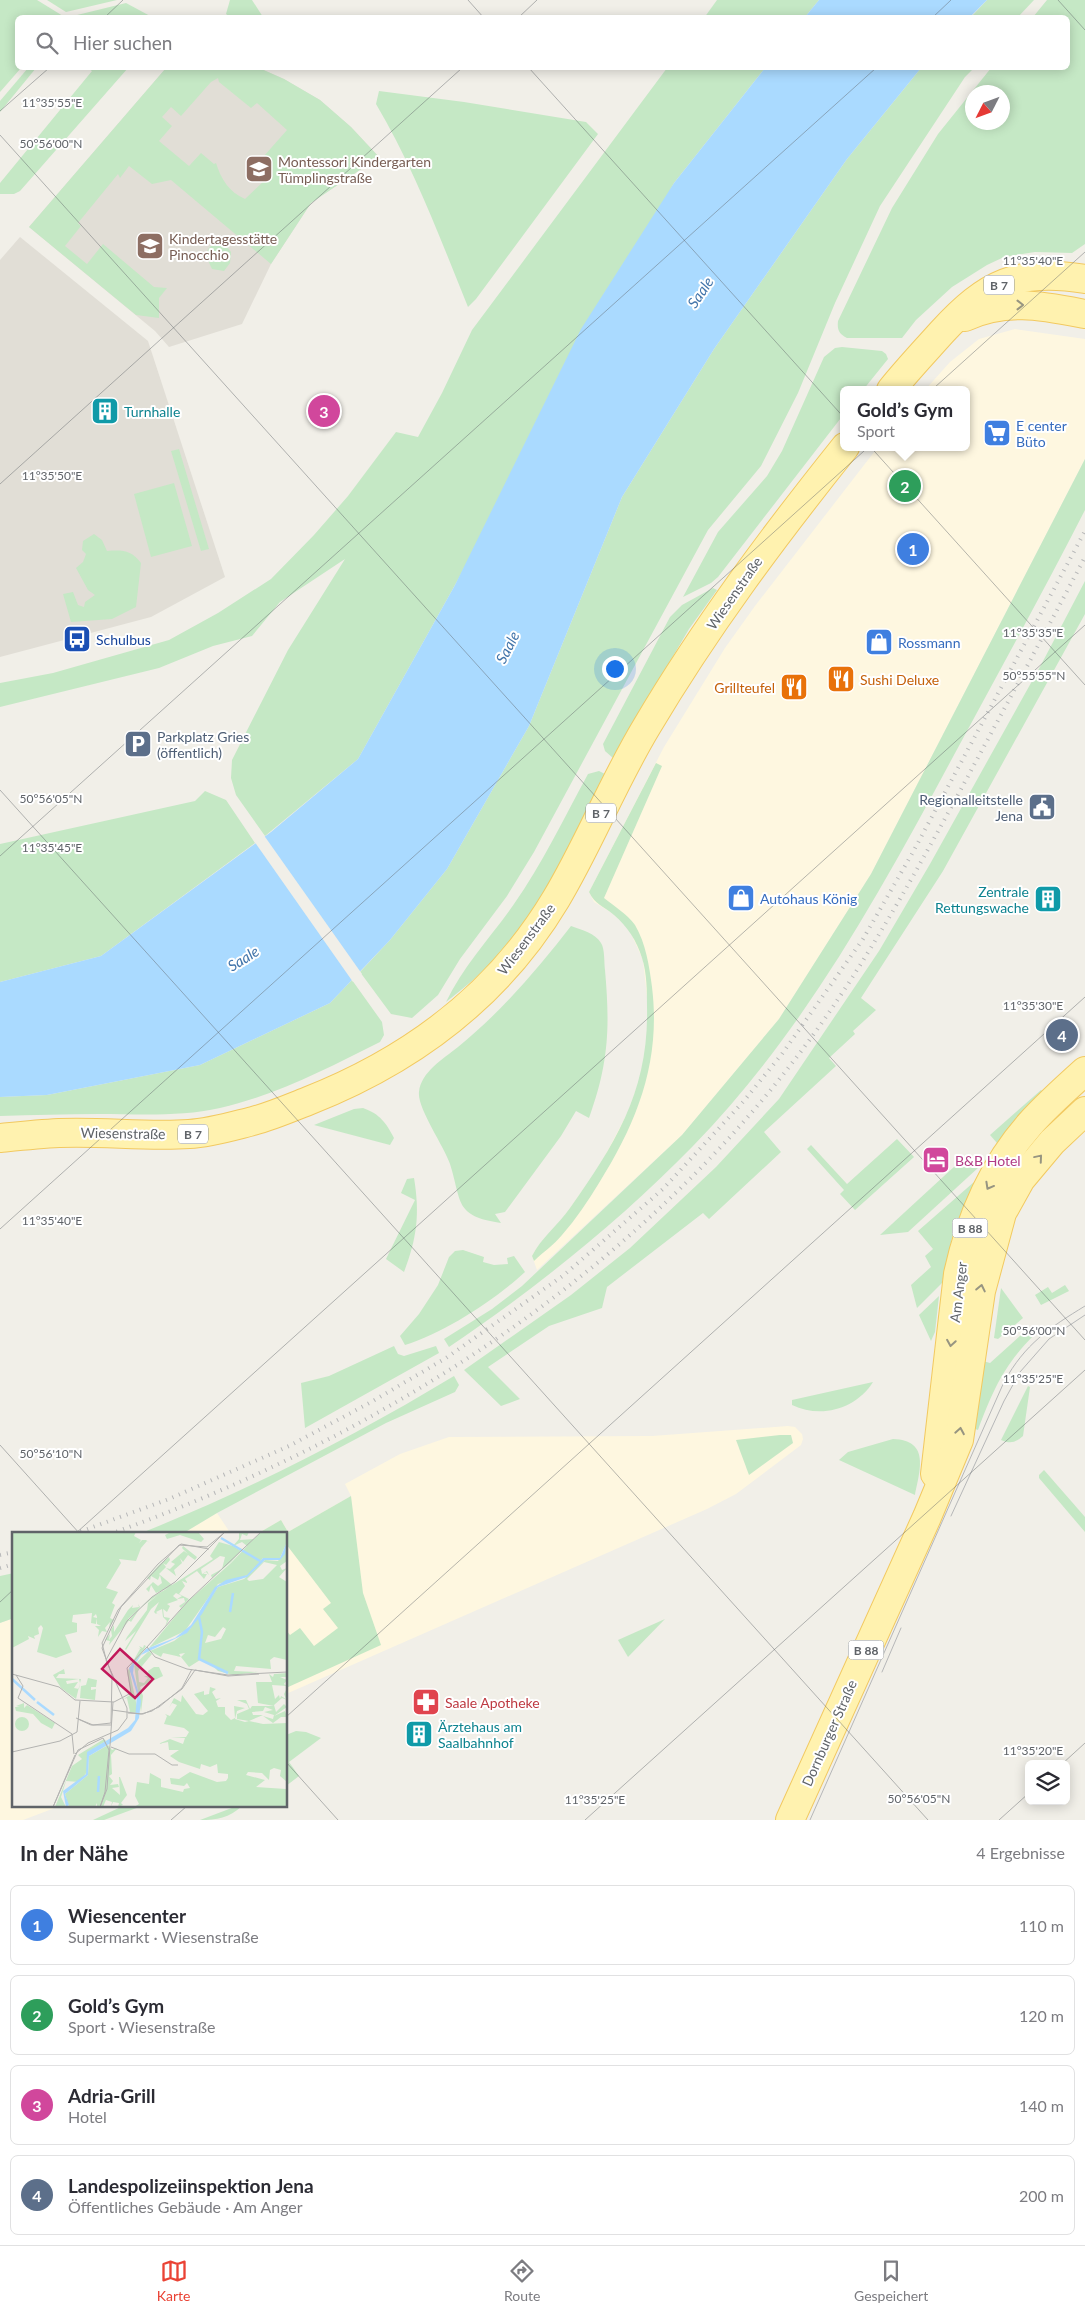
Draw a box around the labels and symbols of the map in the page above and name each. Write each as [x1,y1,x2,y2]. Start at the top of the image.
north arrow [965,85,1010,130]
text: 11°35'55"E [22,95,82,110]
text: 50°56'00"N [20,136,82,151]
place label: Montessori Kindergarten Tümplingstraße [278,153,431,186]
school or university icon: Montessori Kindergarten Tümplingstraße [244,154,274,184]
place label: Kindertagesstätte Pinocchio [169,230,277,263]
school or university icon: Kindertagesstätte Pinocchio [135,231,165,261]
text: 11°35'40"E [1003,253,1063,268]
water label: Saale [683,273,717,311]
road number: B 7 [984,276,1014,294]
one-way arrow [1017,299,1025,310]
pin: 3 [308,392,340,430]
building icon: Turnhalle [90,396,120,426]
place label: Turnhalle [124,403,180,420]
place label: E center Büto [1016,417,1067,450]
supermarket icon: E center Büto [982,418,1012,448]
pin: 2 [889,467,921,505]
text: 11°35'50"E [22,468,82,483]
pin: 1 [897,530,929,568]
street label: Wiesenstraße [703,553,765,633]
bus stop icon: Schulbus [62,624,92,654]
text: 11°35'35"E [1003,625,1063,640]
shop icon: Rossmann [864,627,894,657]
water label: Saale [491,628,523,666]
place label: Schulbus [96,631,151,648]
place label: Rossmann [898,634,960,651]
your location [602,656,628,682]
restaurant icon: Sushi Deluxe [826,664,856,694]
text: 50°55'55"N [1003,668,1065,683]
place label: Sushi Deluxe [860,671,939,688]
restaurant icon: Grillteufel [779,672,809,702]
place label: Grillteufel [714,679,775,696]
place label: Parkplatz Gries (öffentlich) [157,728,249,761]
parking icon: Parkplatz Gries (öffentlich) [123,729,153,759]
text: 50°56'05"N [20,791,82,806]
place label: Regionalleitstelle Jena [919,791,1023,824]
public building icon: Regionalleitstelle Jena [1027,792,1057,822]
road number: B 7 [586,804,616,822]
text: 11°35'45"E [22,840,82,855]
shop icon: Autohaus König [726,883,756,913]
place label: Zentrale Rettungswache [935,883,1029,916]
building icon: Zentrale Rettungswache [1033,884,1063,914]
place label: Autohaus König [760,890,857,907]
street label: Wiesenstraße [494,900,558,978]
water label: Saale [224,941,262,975]
text: 11°35'30"E [1003,998,1063,1013]
pin: 4 [1046,1016,1078,1054]
street label: Wiesenstraße [80,1124,166,1142]
road number: B 7 [178,1124,208,1144]
hotel icon: B&B Hotel [921,1145,951,1175]
place label: B&B Hotel [955,1152,1021,1169]
one-way arrow [1033,1155,1041,1164]
one-way arrow [985,1181,995,1190]
text: 11°35'40"E [22,1213,82,1228]
road number: B 88 [952,1218,988,1238]
street label: Am Anger [946,1261,970,1323]
one-way arrow [976,1284,986,1293]
text: 50°56'00"N [1003,1323,1065,1338]
one-way arrow [946,1338,956,1347]
text: 11°35'25"E [1003,1371,1063,1386]
one-way arrow [955,1427,965,1436]
text: 50°56'10"N [20,1446,82,1461]
inset map [12,1532,288,1808]
road number: B 88 [848,1640,884,1660]
street label: Dornburger Straße [798,1677,860,1789]
pharmacy icon: Saale Apotheke [411,1687,441,1717]
place label: Saale Apotheke [445,1694,540,1711]
place label: Ärztehaus am Saalbahnhof [438,1718,522,1751]
building icon: Ärztehaus am Saalbahnhof [404,1719,434,1749]
text: 11°35'20"E [1003,1743,1063,1758]
text: 50°56'05"N [888,1791,950,1806]
text: 11°35'25"E [565,1792,625,1807]

